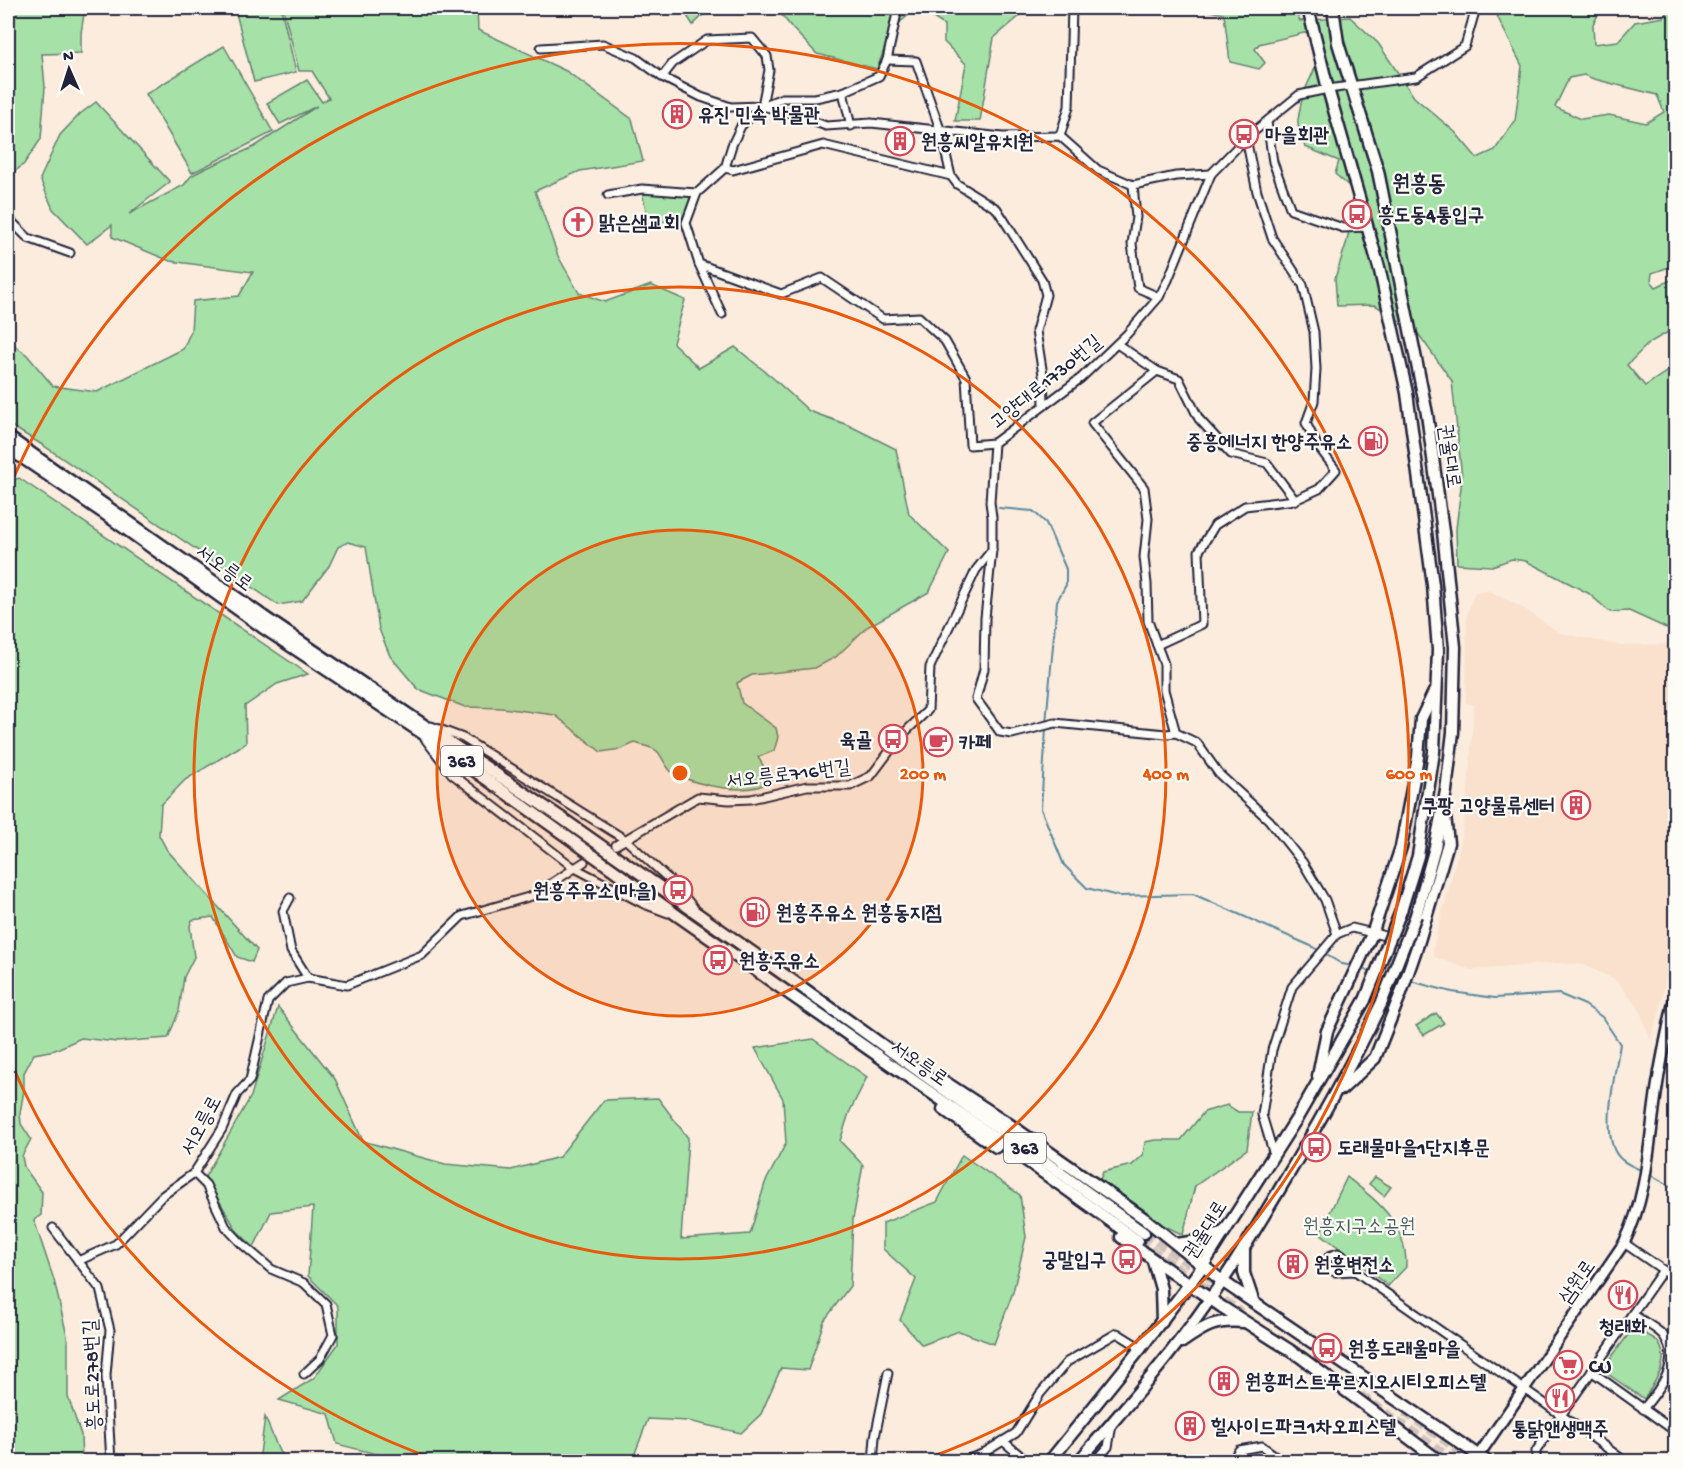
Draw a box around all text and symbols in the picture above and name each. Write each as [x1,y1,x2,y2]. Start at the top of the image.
north arrow [39,39,99,99]
text: N [63,48,75,67]
building icon: 유진 민속 박물관 [661,98,693,130]
place label: 유진 민속 박물관 [698,105,820,129]
bus stop icon: 마을회관 [1228,118,1260,150]
building icon: 원흥씨알유치원 [884,125,916,157]
place label: 마을회관 [1265,125,1329,149]
place label: 원흥씨알유치원 [921,131,1034,156]
district label: 원흥동 [1392,172,1446,199]
bus stop icon: 흥도동4통입구 [1341,198,1373,230]
place label: 흥도동4통입구 [1378,204,1484,229]
church icon: 맑은샘교회 [562,206,594,238]
place label: 맑은샘교회 [599,213,679,237]
street label: 고양대로1730번길 [987,332,1108,436]
street label: 권율대로 [1432,423,1463,490]
fuel station icon: 중흥에너지 한양주유소 [1357,425,1389,457]
place label: 중흥에너지 한양주유소 [1186,431,1352,456]
street label: 서오릉로 [190,541,256,598]
bus stop icon: 육골 [877,723,909,755]
cafe icon: 카페 [922,726,954,758]
place label: 육골 [840,731,872,754]
place label: 카페 [959,734,991,757]
road number: 363 [441,746,483,776]
street label: 서오릉로716번길 [725,756,852,796]
centre of rings [670,763,690,783]
text: 200 m [900,765,946,786]
text: 400 m [1142,765,1189,786]
text: 600 m [1386,765,1433,786]
building icon: 쿠팡 고양물류센터 [1560,789,1592,821]
place label: 쿠팡 고양물류센터 [1422,796,1555,820]
bus stop icon: 원흥주유소(마을) [662,874,694,906]
place label: 원흥주유소(마을) [533,880,657,905]
fuel station icon: 원흥주유소 원흥동지점 [739,896,771,928]
place label: 원흥주유소 원흥동지점 [776,902,942,927]
bus stop icon: 원흥주유소 [702,944,734,976]
place label: 원흥주유소 [739,950,819,975]
street label: 서오릉로 [885,1036,952,1093]
street label: 서오릉로 [177,1092,228,1160]
bus stop icon: 도래물마을1단지후문 [1300,1131,1332,1163]
road number: 363 [1004,1133,1046,1163]
place label: 도래물마을1단지후문 [1337,1138,1490,1162]
street label: 권율대로 [1180,1197,1234,1264]
park label: 원흥지구소공원 [1303,1216,1415,1240]
bus stop icon: 궁말입구 [1111,1243,1143,1275]
building icon: 원흥변전소 [1277,1248,1309,1280]
place label: 궁말입구 [1042,1250,1106,1274]
place label: 원흥변전소 [1314,1254,1394,1279]
street label: 삼원로 [1556,1257,1602,1309]
restaurant icon: 청래화 [1607,1279,1639,1311]
place label: 청래화 [1599,1318,1647,1341]
street label: 흥도로278번길 [80,1319,108,1431]
bus stop icon: 원흥도래울마을 [1311,1332,1343,1364]
place label: 원흥도래울마을 [1348,1338,1461,1363]
supermarket icon: CU [1552,1349,1584,1381]
place label: CU [1588,1357,1612,1380]
building icon: 원흥퍼스트푸르지오시티오피스텔 [1208,1365,1240,1397]
place label: 원흥퍼스트푸르지오시티오피스텔 [1245,1371,1486,1396]
restaurant icon: 통닭앤생맥주 [1544,1382,1576,1414]
building icon: 힐사이드파크1차오피스텔 [1174,1410,1206,1442]
place label: 힐사이드파크1차오피스텔 [1211,1417,1396,1441]
place label: 통닭앤생맥주 [1512,1419,1608,1443]

